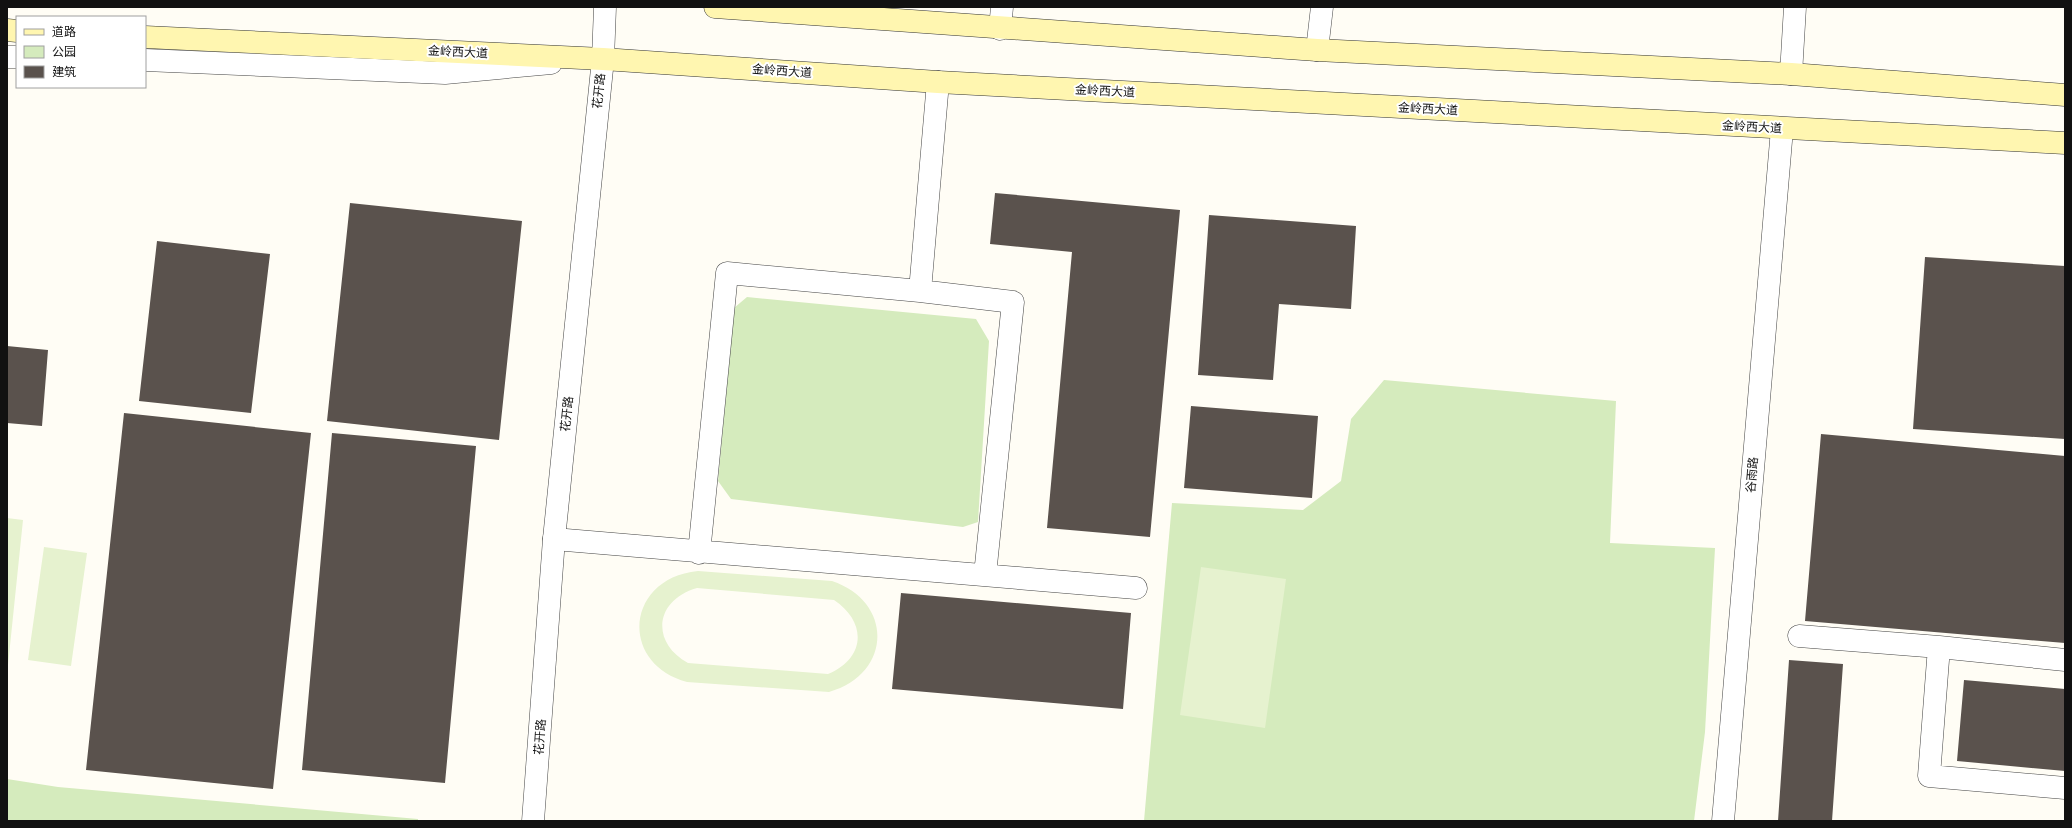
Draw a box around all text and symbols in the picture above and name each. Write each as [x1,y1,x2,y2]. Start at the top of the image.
legend [16,16,146,88]
text: 道路 [52,23,76,39]
street label: 金岭西大道 [428,41,488,61]
text: 公园 [52,43,76,59]
street label: 金岭西大道 [752,60,813,80]
text: 建筑 [52,63,76,79]
street label: 花开路 [588,72,608,110]
street label: 金岭西大道 [1075,80,1135,100]
street label: 金岭西大道 [1398,98,1458,118]
street label: 金岭西大道 [1722,116,1782,136]
street label: 花开路 [556,395,576,433]
street label: 谷雨路 [1741,456,1761,494]
street label: 花开路 [530,718,548,755]

